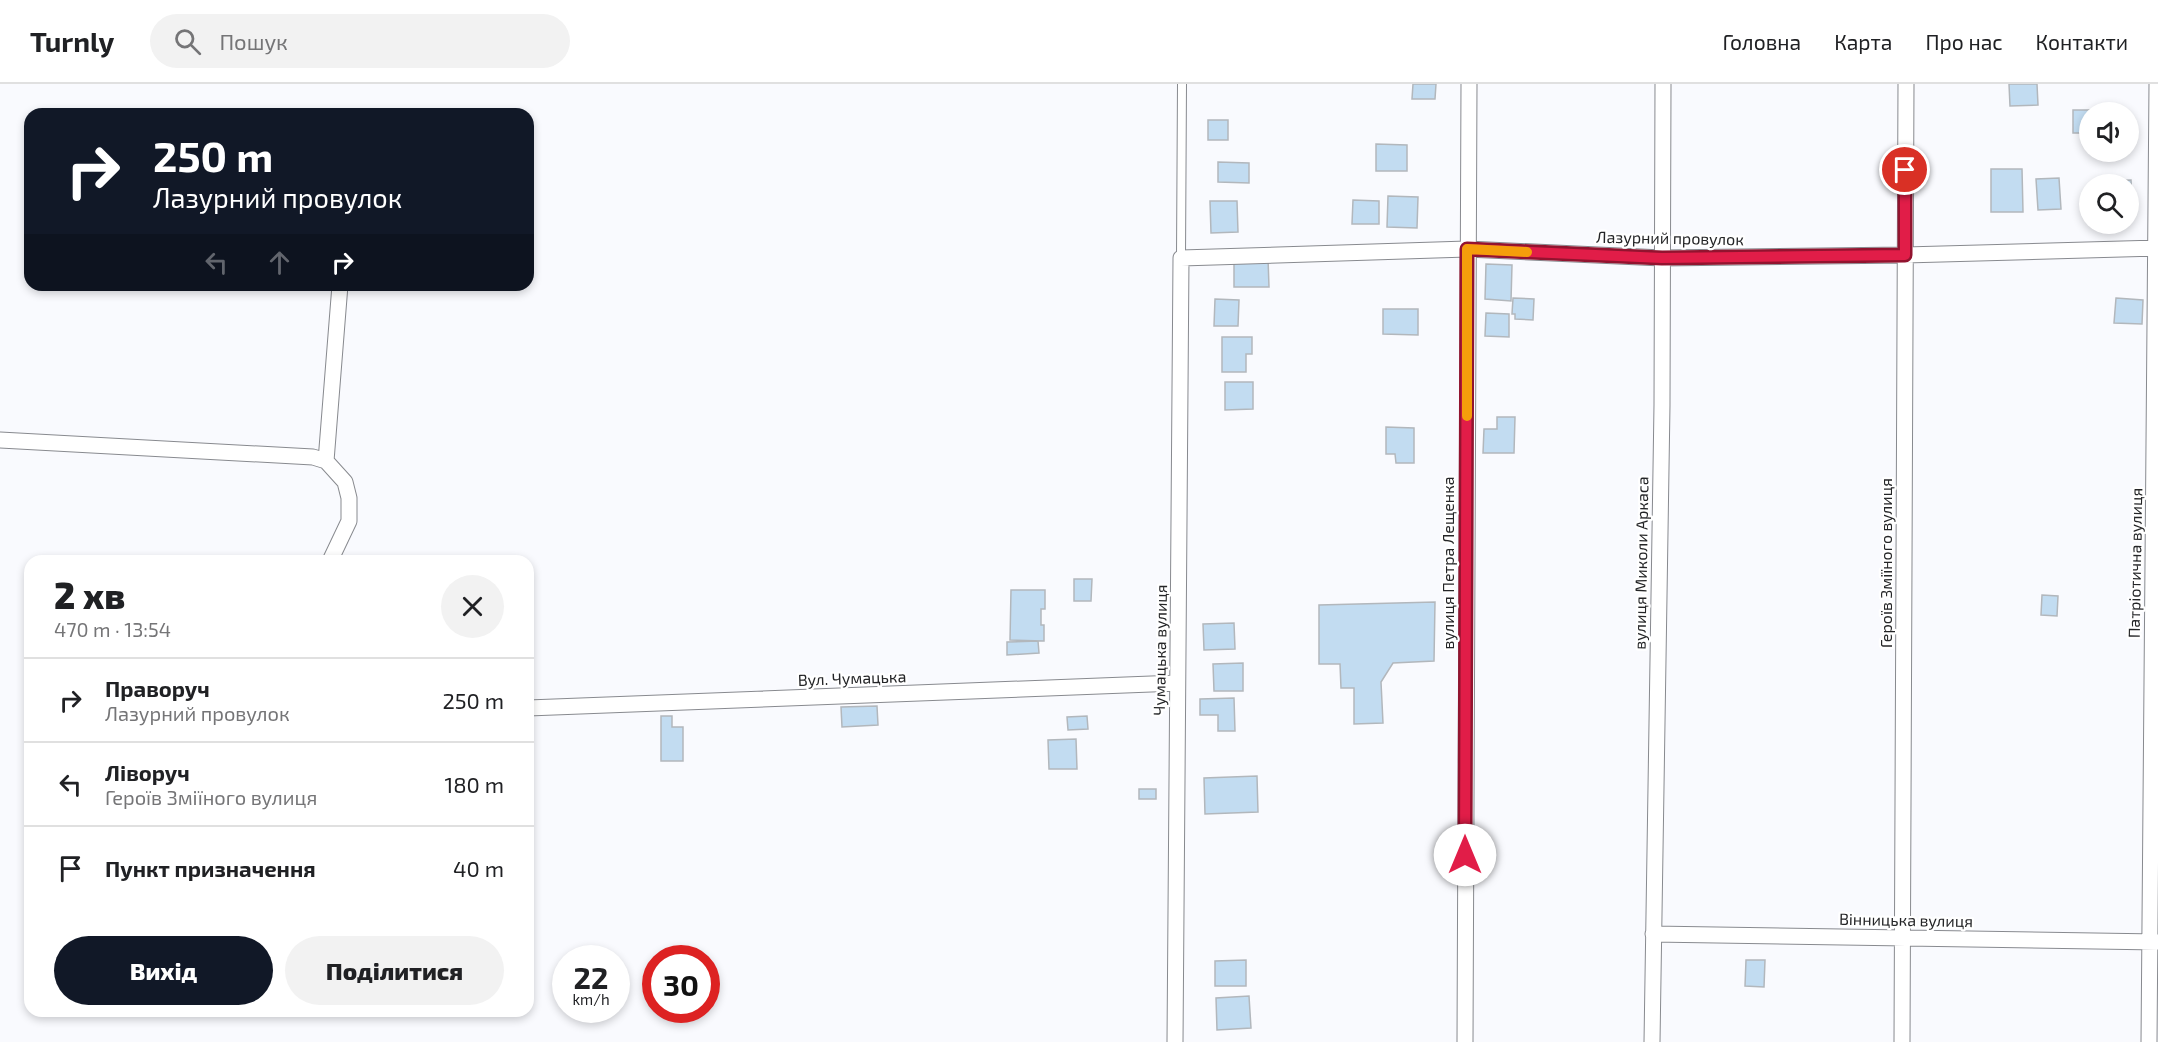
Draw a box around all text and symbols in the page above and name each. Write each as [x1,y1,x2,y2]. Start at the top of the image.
search box [150,14,570,68]
text: Turnly [30,24,114,58]
icon: search [171,25,204,58]
text: Пошук [219,28,288,54]
text: Головна [1722,29,1801,54]
text: Карта [1834,29,1892,54]
text: Про нас [1925,29,2003,54]
text: Контакти [2036,29,2128,54]
map controls [2079,102,2139,234]
button: sound [2079,102,2139,162]
text: 250 m [153,130,273,180]
icon: right [54,132,132,210]
pin [1879,144,1930,195]
icon: arrive [1888,153,1921,186]
button: search [2079,174,2139,234]
text: Лазурний провулок [153,181,402,213]
street label: Лазурний провулок [1596,227,1744,249]
icon: left [200,246,233,279]
icon: ahead [263,246,296,279]
icon: right [326,246,359,279]
street label: вулиця Петра Лещенка [1438,476,1458,650]
street label: вулиця Миколи Аркаса [1629,476,1653,650]
street label: Героїв Зміїного вулиця [1876,478,1896,648]
street label: Патріотична вулиця [2124,488,2146,638]
text: 2 хв [54,573,125,616]
button: close [441,575,504,638]
street label: Чумацька вулиця [1149,584,1171,716]
text: 470 m · 13:54 [54,617,171,641]
street label: Вул. Чумацька [797,666,907,690]
text: Праворуч [105,675,210,701]
icon: right [54,684,87,717]
text: 250 m [442,687,504,713]
text: Лазурний провулок [105,701,290,725]
text: Ліворуч [105,759,190,785]
icon: left [54,768,87,801]
text: 180 m [444,771,504,797]
text: Героїв Зміїного вулиця [105,785,317,809]
position arrow [1433,823,1497,887]
icon: arrive [54,852,87,885]
text: Пункт призначення [105,855,316,881]
text: 40 m [453,855,504,881]
street label: Вінницька вулиця [1839,909,1973,931]
button: Вихід [54,936,273,1005]
button: Поділитися [285,936,504,1005]
speed limit sign: 30 [642,945,720,1023]
text: 22 [574,959,608,995]
text: km/h [572,990,610,1008]

